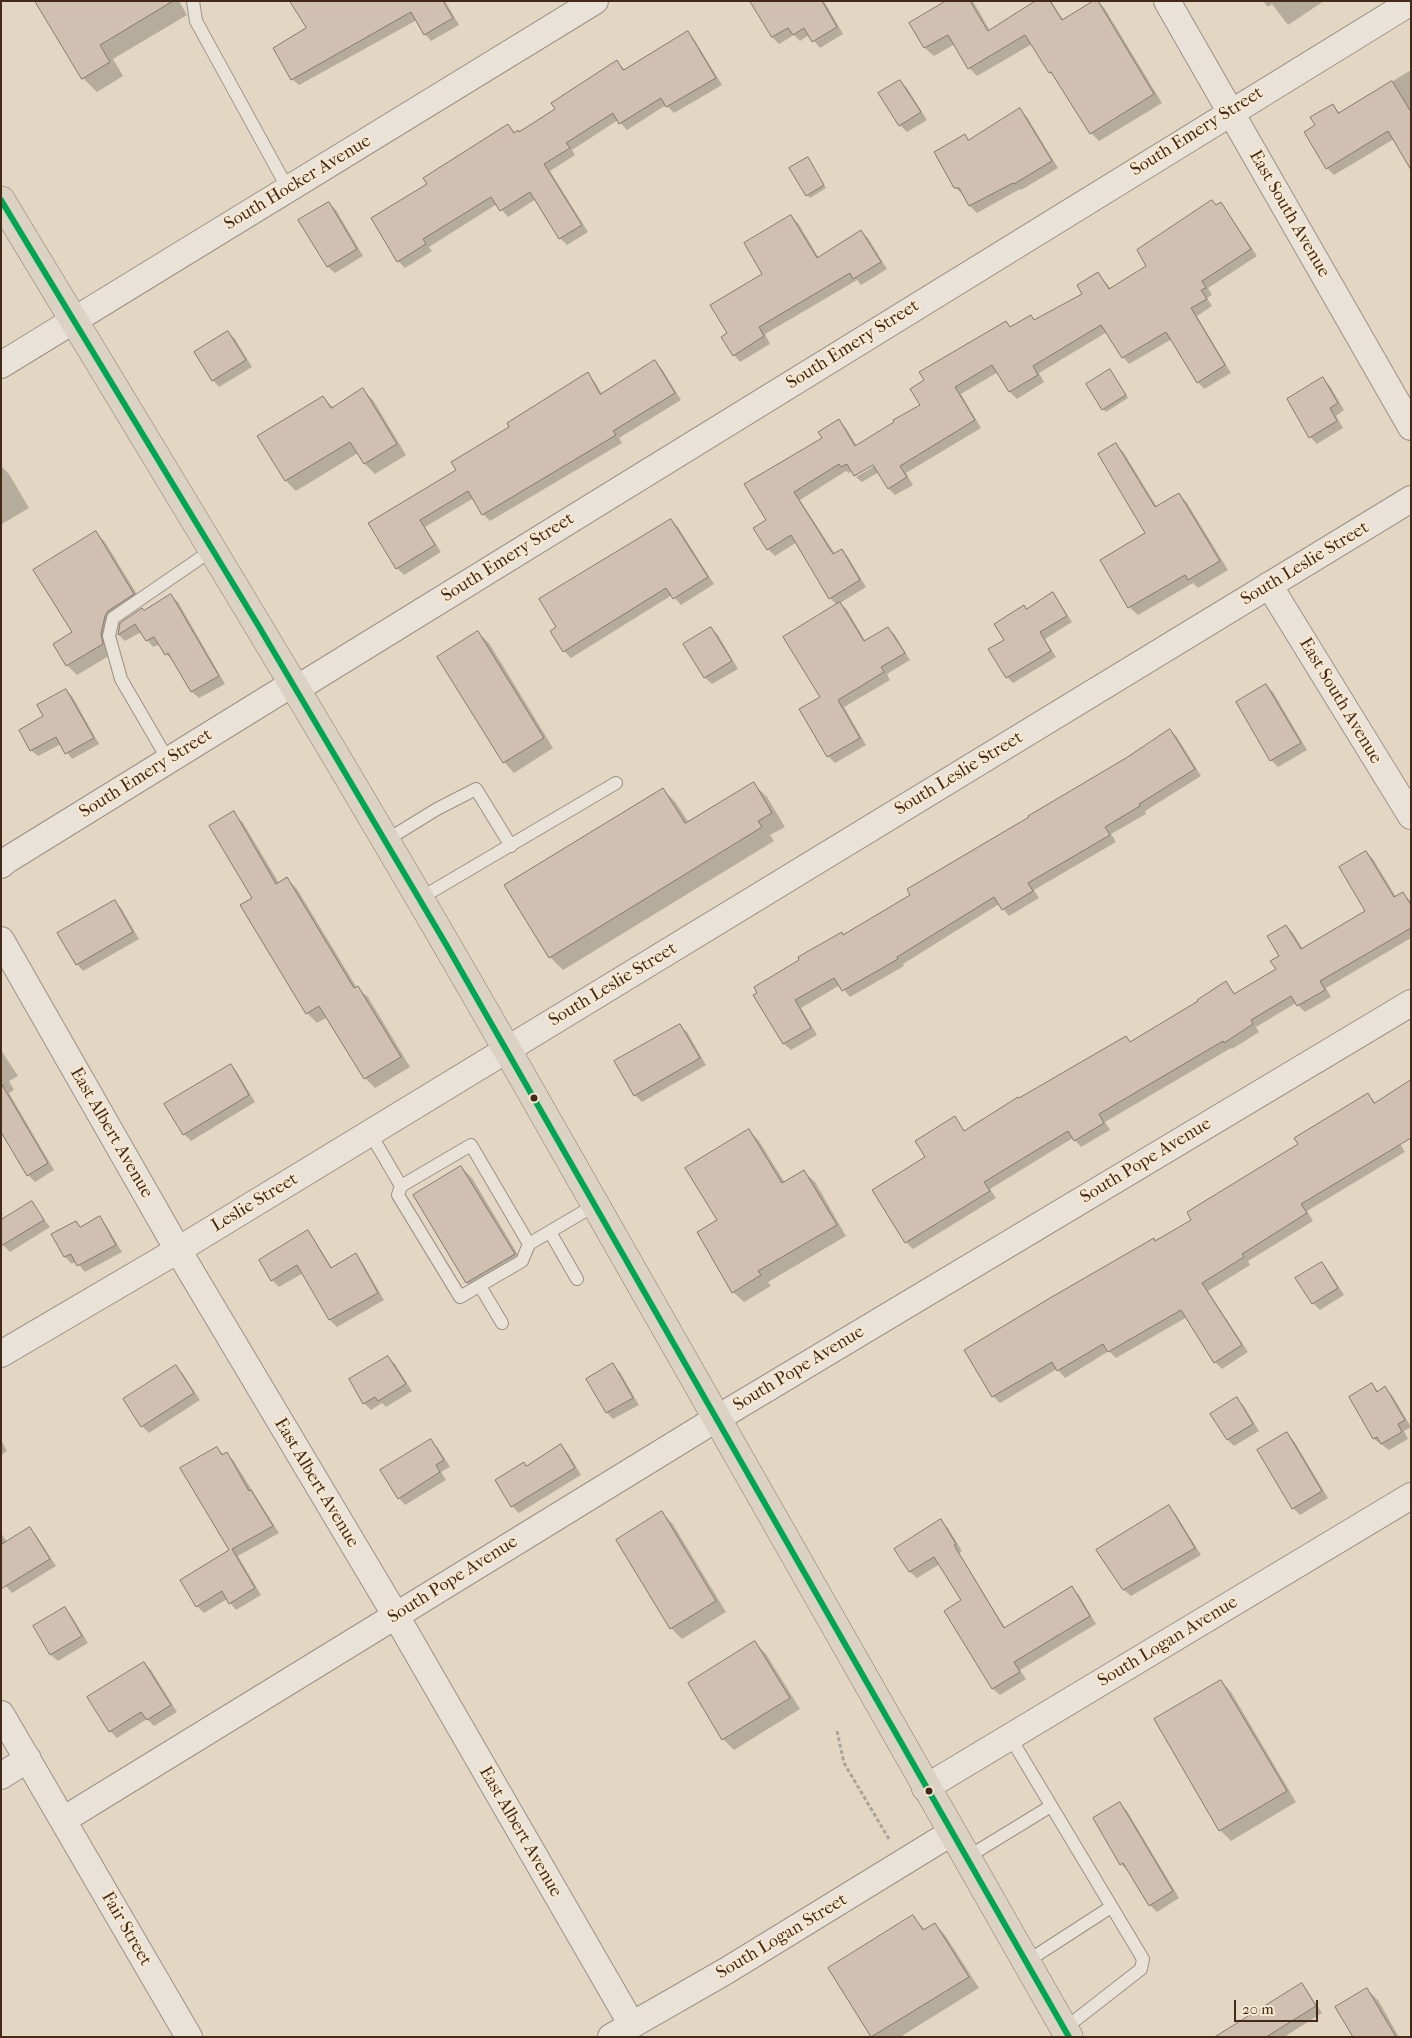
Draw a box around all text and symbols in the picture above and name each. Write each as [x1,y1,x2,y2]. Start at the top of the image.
street label: South Emery Street [1127,83,1267,181]
street label: South Hocker Avenue [221,131,375,235]
street label: East South Avenue [1244,147,1334,281]
street label: South Emery Street [783,296,923,394]
street label: South Emery Street [438,509,578,607]
street label: South Leslie Street [1237,517,1373,611]
street label: East South Avenue [1294,634,1386,768]
street label: South Emery Street [76,725,216,823]
street label: South Leslie Street [891,727,1027,821]
street label: South Leslie Street [545,938,681,1032]
street label: East Albert Avenue [65,1064,157,1202]
unlabelled marker [529,1093,539,1103]
street label: South Pope Avenue [1077,1113,1215,1209]
street label: Leslie Street [208,1169,302,1237]
street label: South Pope Avenue [730,1321,868,1417]
street label: East Albert Avenue [269,1414,363,1552]
street label: South Pope Avenue [384,1531,522,1629]
street label: South Logan Avenue [1094,1592,1242,1692]
street label: East Albert Avenue [474,1763,566,1901]
unlabelled marker [924,1786,934,1796]
street label: Fair Street [96,1888,156,1970]
street label: South Logan Street [713,1889,851,1985]
scale bar [1237,1990,1321,2022]
text: 20 m [1242,2000,1274,2018]

